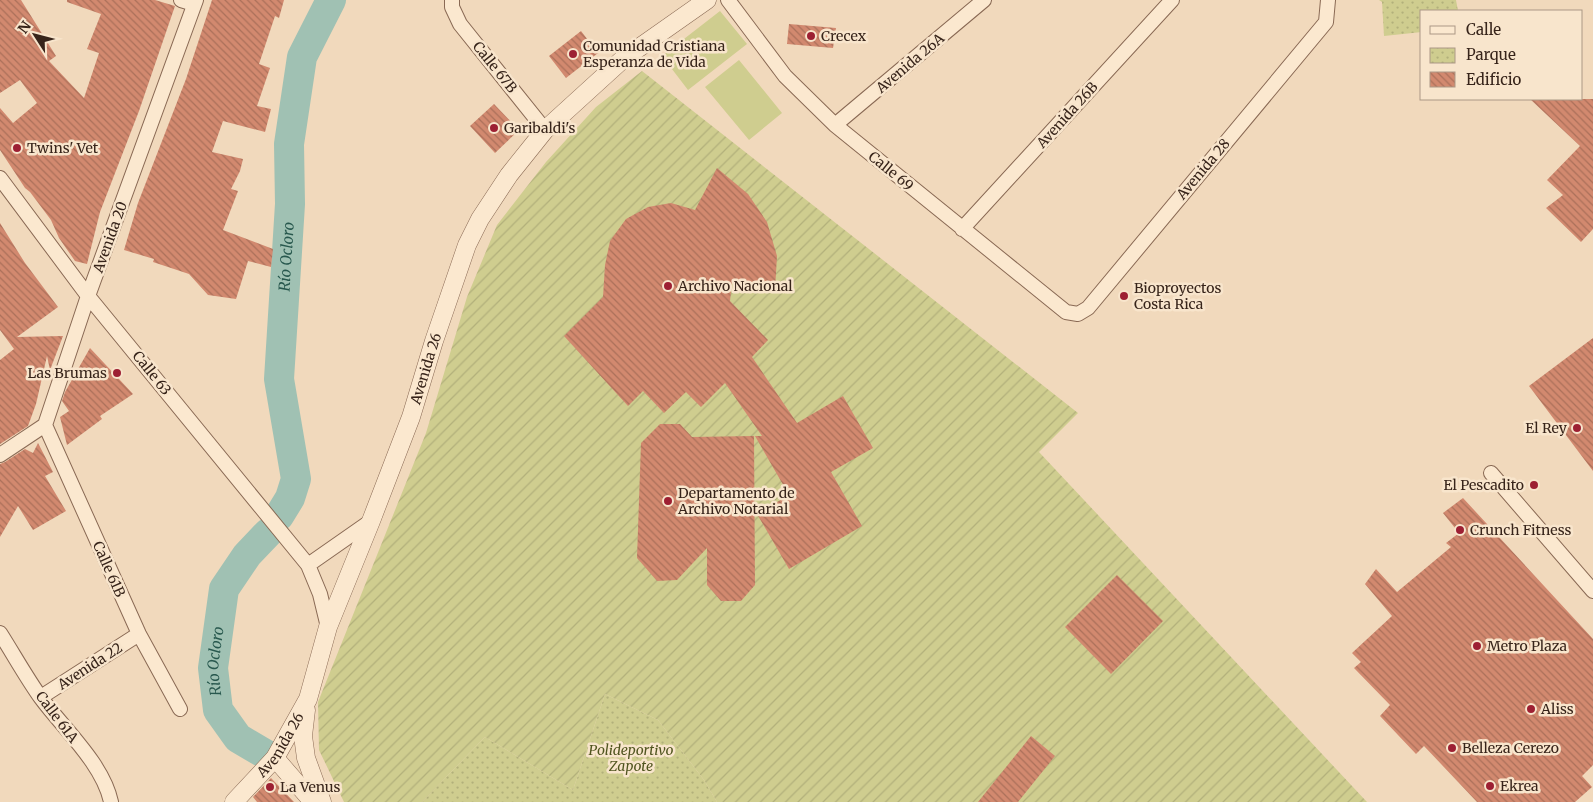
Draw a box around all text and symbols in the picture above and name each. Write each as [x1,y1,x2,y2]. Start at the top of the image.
north arrow [10,10,60,60]
legend [1420,10,1583,100]
text: N [14,18,35,37]
text: Calle [1466,20,1501,39]
place label: Crecex [821,27,867,45]
street label: Avenida 26A [871,29,948,97]
marker: Crecex [805,30,817,42]
place label: Comunidad Cristiana Esperanza de Vida [583,37,726,71]
street label: Calle 67B [469,38,521,96]
text: Parque [1466,45,1516,64]
marker: Comunidad Cristiana Esperanza de Vida [567,48,579,60]
text: Edificio [1466,70,1522,89]
street label: Avenida 26B [1032,78,1101,153]
place label: Garibaldi's [504,119,576,137]
marker: Garibaldi's [488,122,500,134]
street label: Avenida 28 [1172,135,1234,204]
place label: Twins' Vet [27,139,99,157]
marker: Twins' Vet [11,142,23,154]
street label: Calle 69 [865,147,917,195]
street label: Avenida 20 [88,199,131,276]
water label: Río Ocloro [275,221,298,292]
place label: Archivo Nacional [677,277,793,295]
place label: Bioproyectos Costa Rica [1134,279,1221,313]
marker: Archivo Nacional [662,280,674,292]
marker: Bioproyectos Costa Rica [1118,290,1130,302]
street label: Avenida 26 [406,330,445,407]
street label: Calle 63 [129,347,175,399]
place label: Las Brumas [27,364,107,382]
marker: Las Brumas [111,367,123,379]
place label: El Rey [1525,419,1568,437]
marker: El Rey [1571,422,1583,434]
place label: El Pescadito [1443,476,1524,494]
marker: El Pescadito [1528,479,1540,491]
place label: Departamento de Archivo Notarial [677,484,795,518]
marker: Departamento de Archivo Notarial [662,495,674,507]
place label: Crunch Fitness [1470,521,1572,539]
marker: Crunch Fitness [1454,524,1466,536]
street label: Calle 61B [89,538,129,600]
water label: Río Ocloro [203,625,228,697]
place label: Metro Plaza [1487,637,1568,655]
street label: Avenida 22 [53,638,126,694]
marker: Metro Plaza [1471,640,1483,652]
street label: Calle 61A [32,688,82,747]
place label: Aliss [1540,700,1574,718]
marker: Aliss [1525,703,1537,715]
street label: Avenida 26 [252,709,308,782]
place label: Belleza Cerezo [1462,739,1559,757]
park label: Polideportivo Zapote [589,741,673,775]
marker: Belleza Cerezo [1446,742,1458,754]
place label: Ekrea [1500,777,1539,795]
place label: La Venus [280,778,340,796]
marker: Ekrea [1484,780,1496,792]
marker: La Venus [264,781,276,793]

